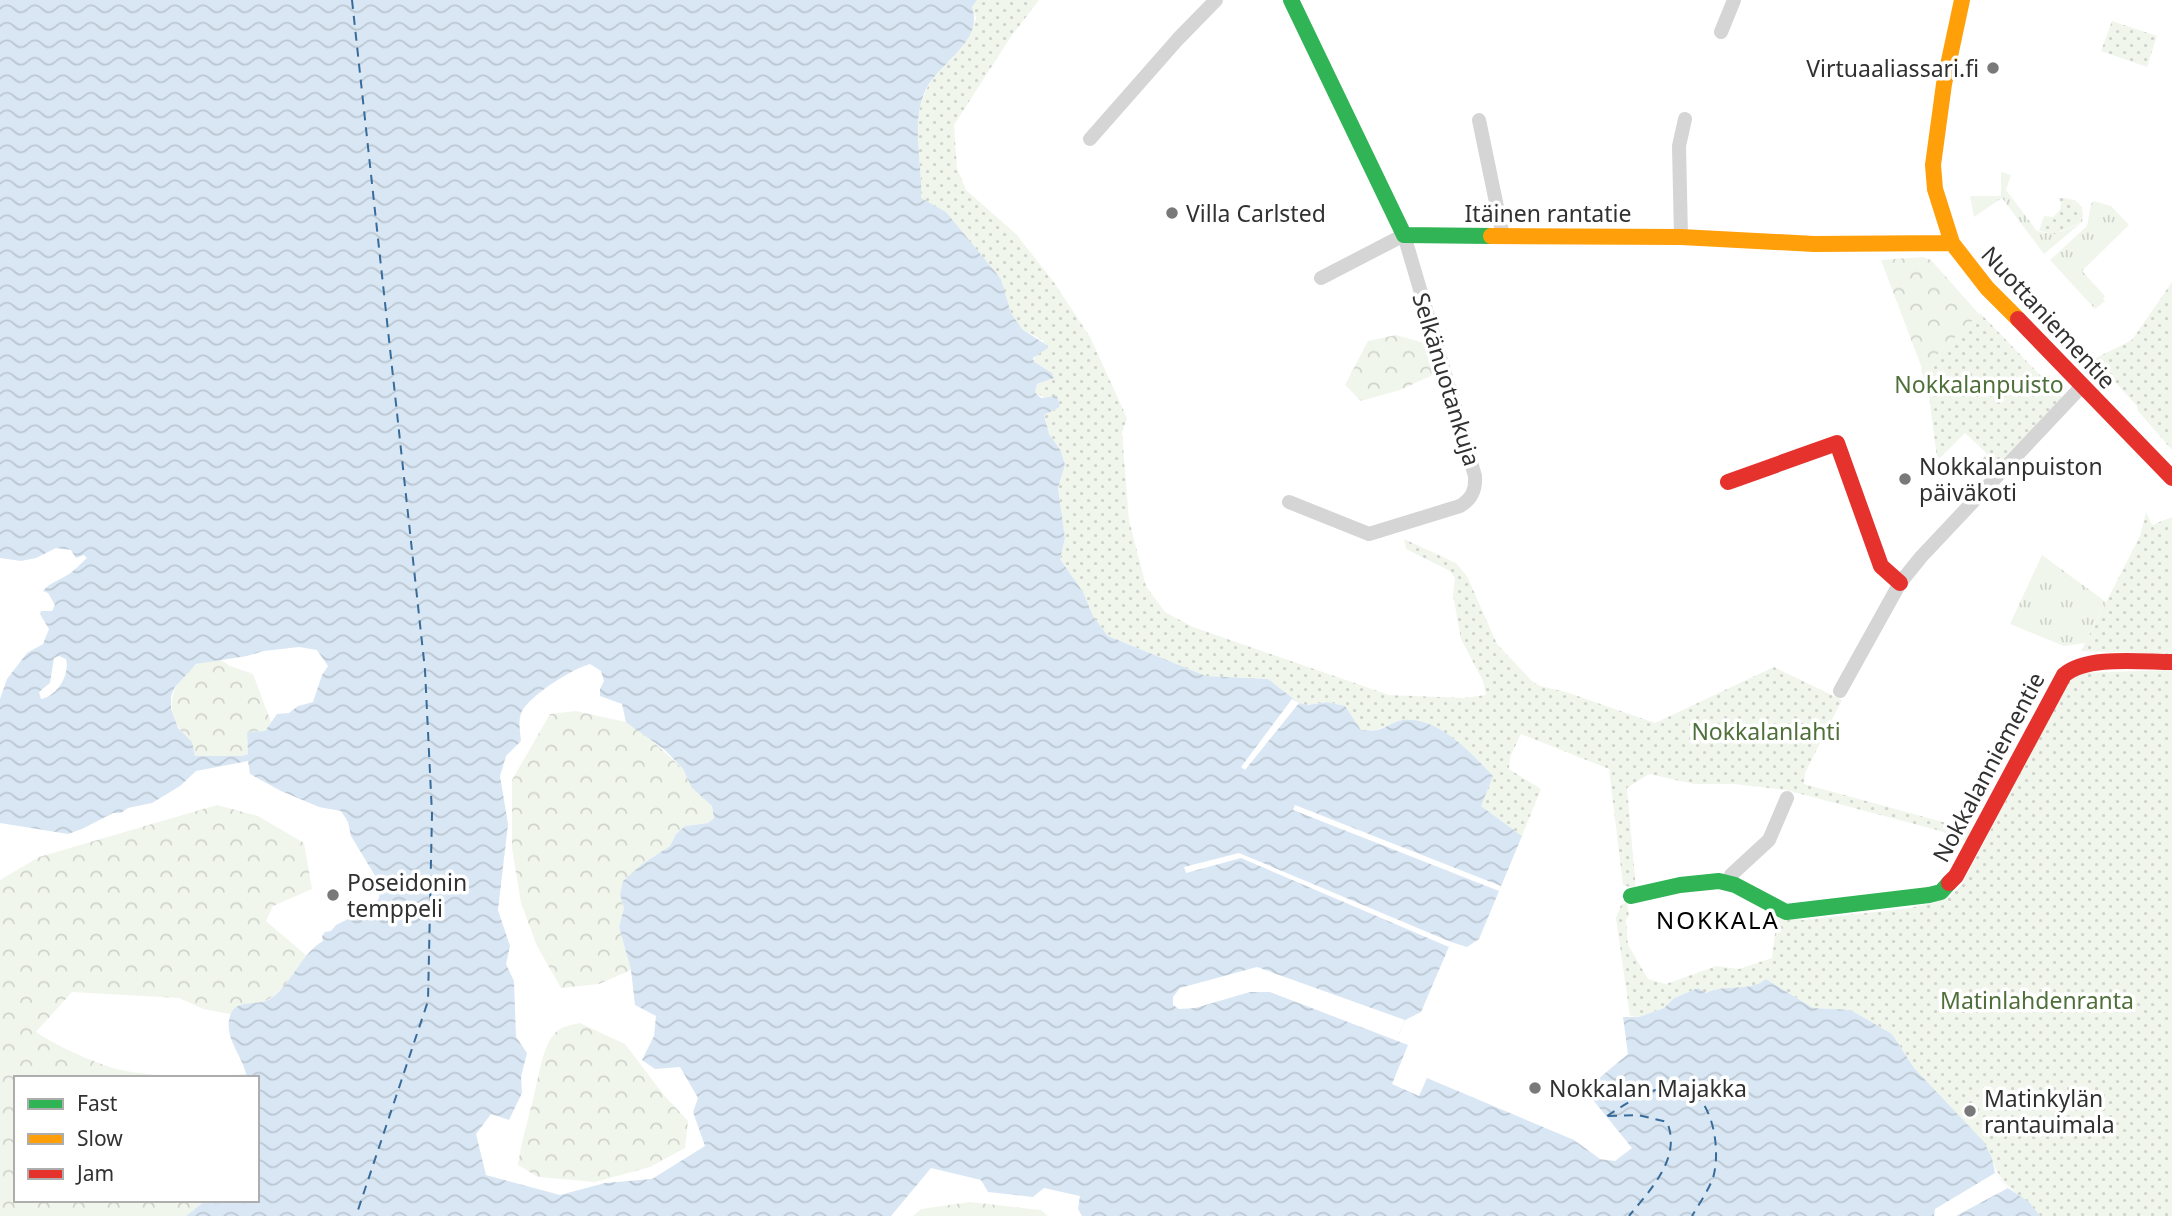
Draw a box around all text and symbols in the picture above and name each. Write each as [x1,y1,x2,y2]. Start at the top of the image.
place label: Virtuaaliassari.fi [1806,52,1979,84]
marker: Virtuaaliassari.fi [1985,60,2001,76]
place label: Villa Carlsted [1186,197,1326,229]
street label: Itäinen rantatie [1465,197,1631,229]
marker: Villa Carlsted [1164,205,1180,221]
street label: Nuottaniementie [1975,239,2123,395]
street label: Selkänuotankuja [1405,288,1489,470]
park label: Nokkalanpuisto [1894,368,2064,400]
place label: Nokkalanpuiston päiväkoti [1919,450,2103,508]
marker: Nokkalanpuiston päiväkoti [1897,471,1913,487]
street label: Nokkalanniementie [1924,666,2052,868]
park label: Nokkalanlahti [1691,715,1841,747]
place label: Poseidonin temppeli [347,866,467,924]
marker: Poseidonin temppeli [325,887,341,903]
district label: NOKKALA [1656,903,1780,936]
park label: Matinlahdenranta [1940,984,2134,1016]
place label: Nokkalan Majakka [1549,1072,1747,1104]
legend [14,1076,259,1202]
marker: Nokkalan Majakka [1527,1080,1543,1096]
place label: Matinkylän rantauimala [1984,1082,2115,1140]
text: Fast [77,1089,118,1117]
marker: Matinkylän rantauimala [1962,1103,1978,1119]
text: Slow [77,1124,123,1152]
text: Jam [75,1159,114,1187]

